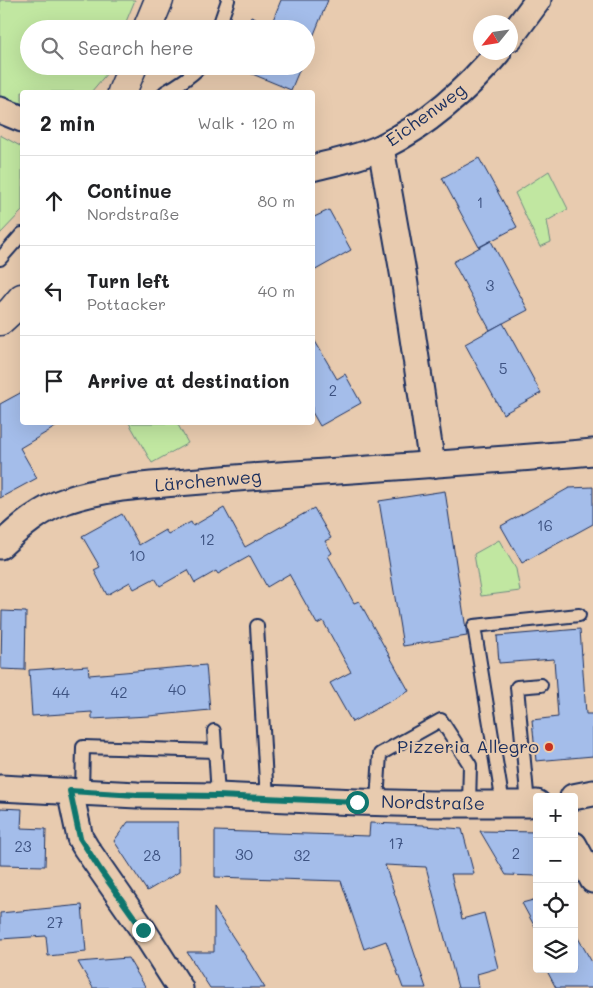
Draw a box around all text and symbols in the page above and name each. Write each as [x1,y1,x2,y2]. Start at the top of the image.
north arrow [473,15,518,60]
search box [20,20,315,75]
icon: search [38,34,66,62]
text: Search here [78,35,194,60]
street label: Eichenweg [381,77,470,151]
text: 2 min [40,109,95,136]
text: Walk · 120 m [197,112,295,133]
text: Continue [87,178,172,203]
icon: ahead [40,187,68,215]
text: 80 m [258,190,295,211]
house number: 1 [477,192,483,212]
text: Nordstraße [87,203,179,224]
text: Turn left [87,268,170,293]
house number: 3 [486,275,495,295]
icon: left [40,277,68,305]
text: 40 m [258,280,295,301]
text: Pottacker [87,293,166,314]
house number: 5 [499,358,507,378]
icon: arrive [40,367,68,395]
text: Arrive at destination [87,368,290,393]
house number: 2 [329,380,337,400]
street label: Lärchenweg [154,463,262,497]
house number: 16 [537,515,553,535]
house number: 12 [199,529,215,549]
house number: 10 [129,545,145,565]
house number: 40 [168,679,186,699]
house number: 44 [52,682,70,702]
house number: 42 [110,682,128,702]
place label: Pizzeria Allegro [397,734,539,758]
marker: Pizzeria Allegro [543,741,555,753]
street label: Nordstraße [381,789,485,815]
route start [346,791,369,814]
map controls [533,793,578,973]
button: + [533,793,578,838]
house number: 17 [388,833,404,853]
house number: 23 [14,836,32,856]
button: − [533,838,578,883]
house number: 2 [512,843,520,863]
house number: 30 [235,844,253,864]
house number: 28 [143,845,161,865]
house number: 32 [293,845,311,865]
button: locate [533,883,578,928]
house number: 27 [47,912,63,932]
route end [132,919,155,942]
button: layers [533,928,578,973]

